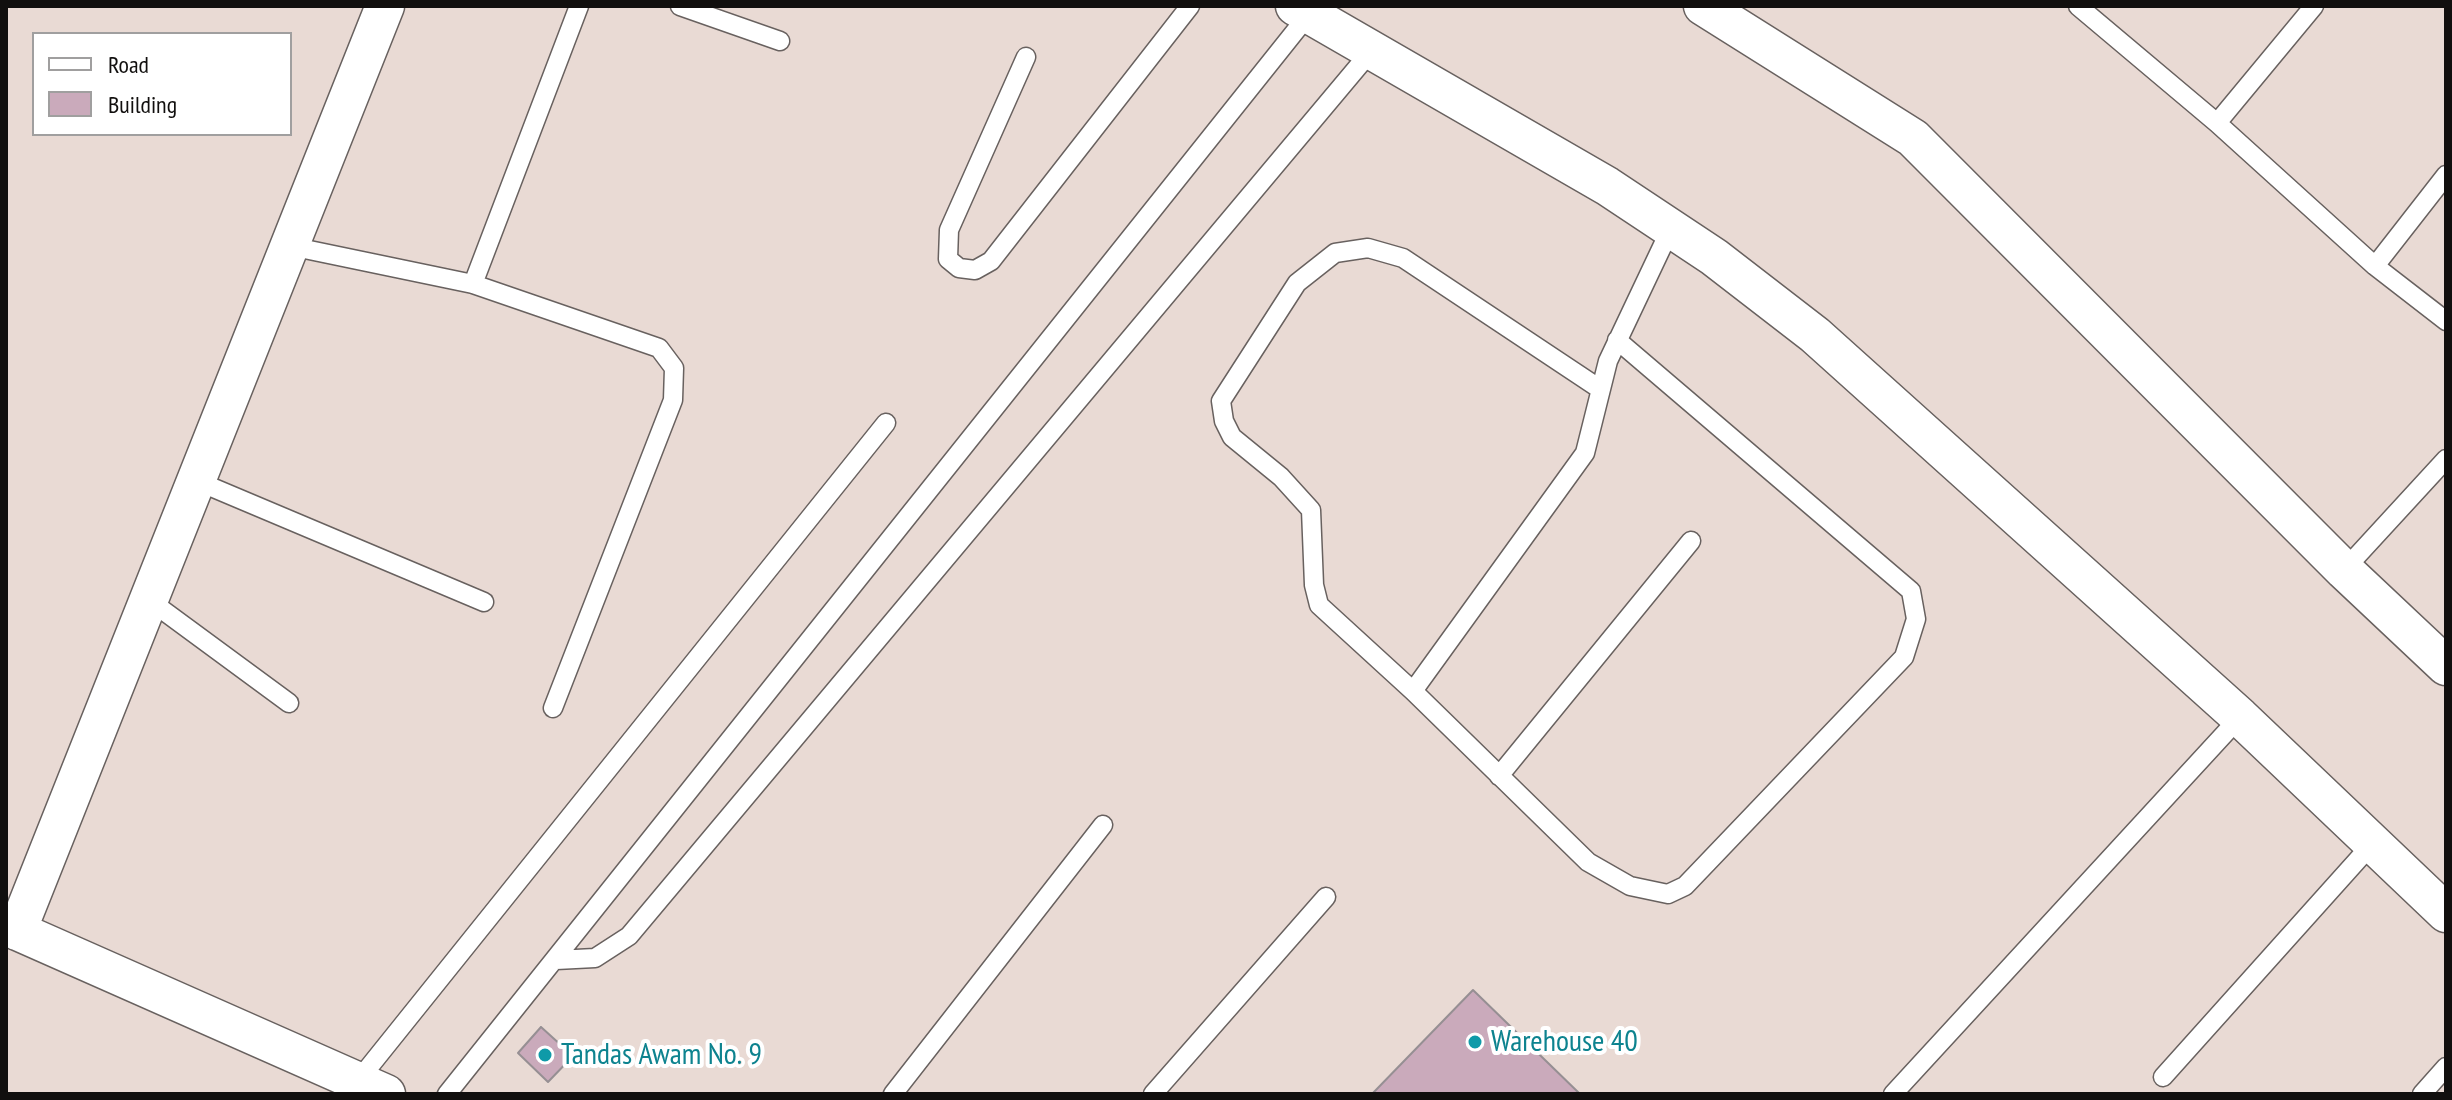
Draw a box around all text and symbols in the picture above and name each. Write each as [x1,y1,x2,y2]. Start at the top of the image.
legend [32,32,292,136]
text: Road [108,49,149,80]
text: Building [108,89,177,120]
place label: Warehouse 40 [1491,1024,1638,1060]
marker: Warehouse 40 [1466,1033,1484,1051]
place label: Tandas Awam No. 9 [561,1037,762,1073]
marker: Tandas Awam No. 9 [536,1046,554,1064]

